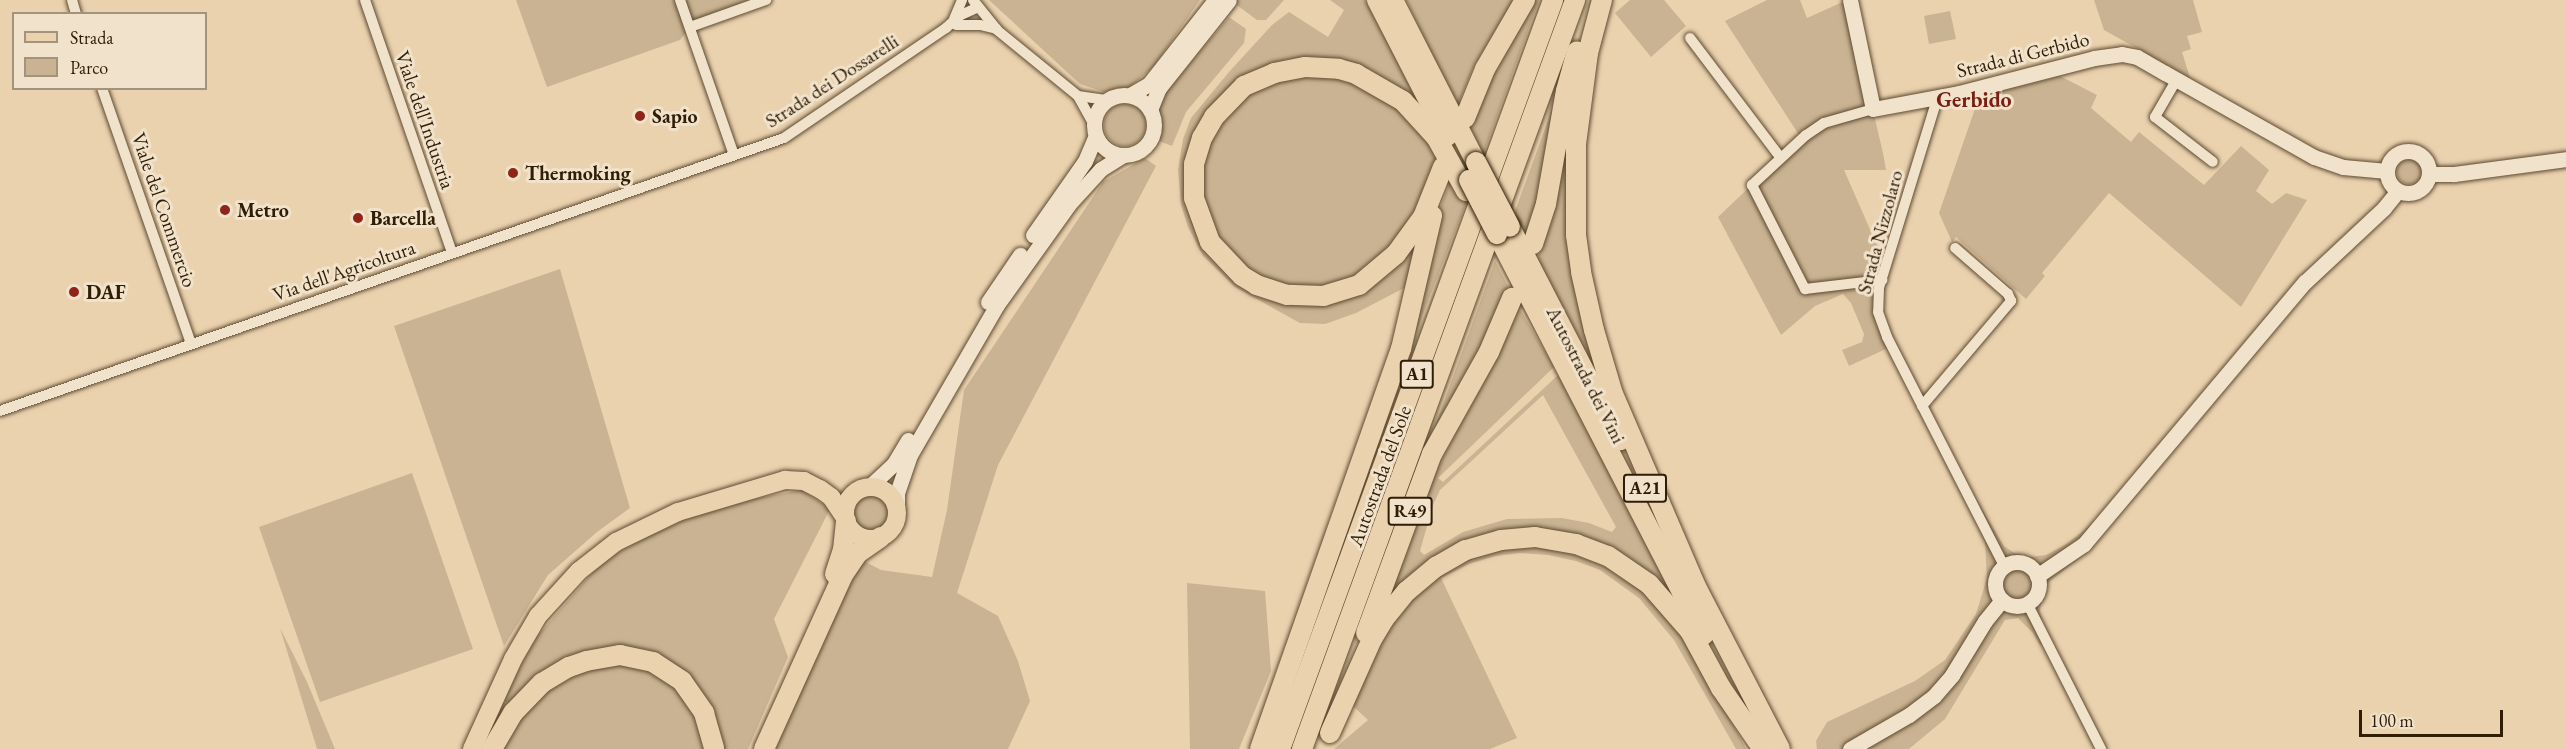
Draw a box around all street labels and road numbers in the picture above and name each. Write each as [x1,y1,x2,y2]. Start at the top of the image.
street label: Strada di Gerbido [1954,27,2092,83]
street label: Strada dei Dossarelli [761,29,903,133]
street label: Viale dell'Industria [390,48,460,192]
street label: Viale del Commercio [126,130,202,290]
street label: Strada Nizzolaro [1852,167,1908,297]
street label: Via dell'Agricoltura [270,235,418,307]
street label: Autostrada dei Vini [1541,303,1631,447]
road number: A1 [1399,359,1435,389]
street label: Autostrada del Sole [1343,402,1417,550]
road number: A21 [1622,473,1668,503]
road number: R49 [1388,496,1432,526]

